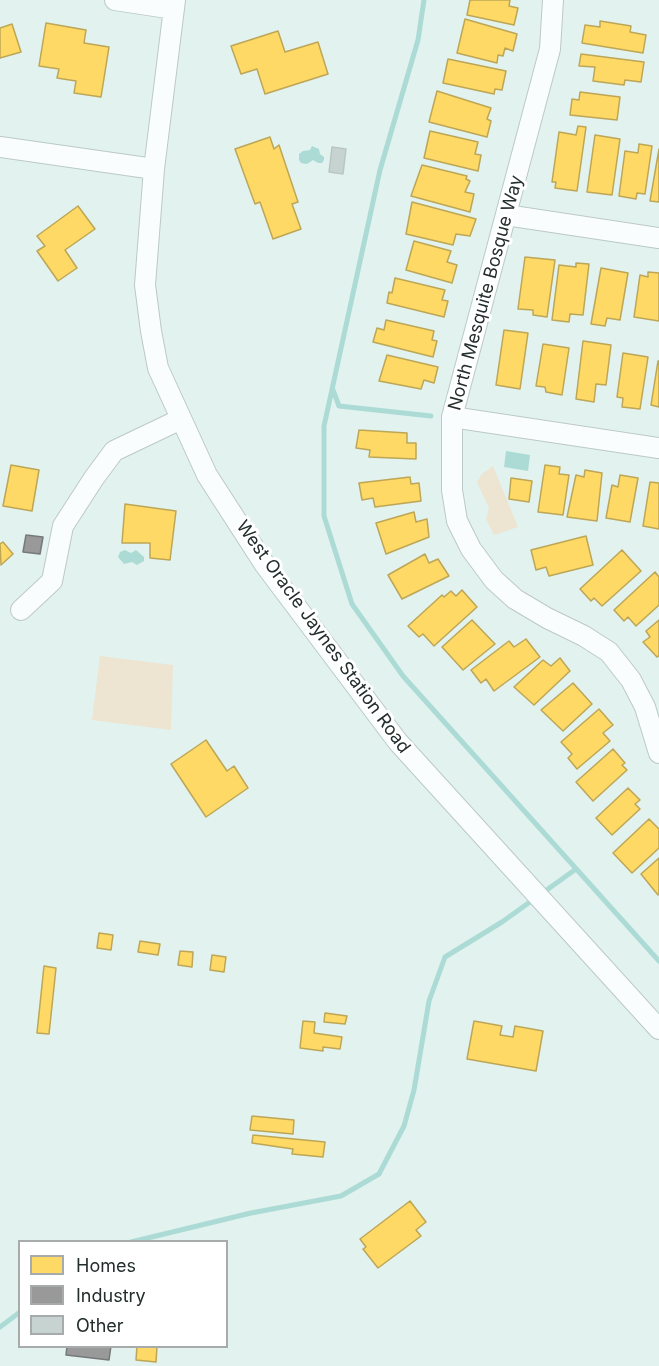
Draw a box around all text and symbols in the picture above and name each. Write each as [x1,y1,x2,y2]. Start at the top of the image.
street label: North Mesquite Bosque Way [444,173,528,413]
street label: West Oracle Jaynes Station Road [231,516,415,758]
legend [18,1240,228,1348]
text: Homes [76,1255,136,1276]
text: Industry [76,1285,146,1306]
text: Other [76,1315,124,1336]

